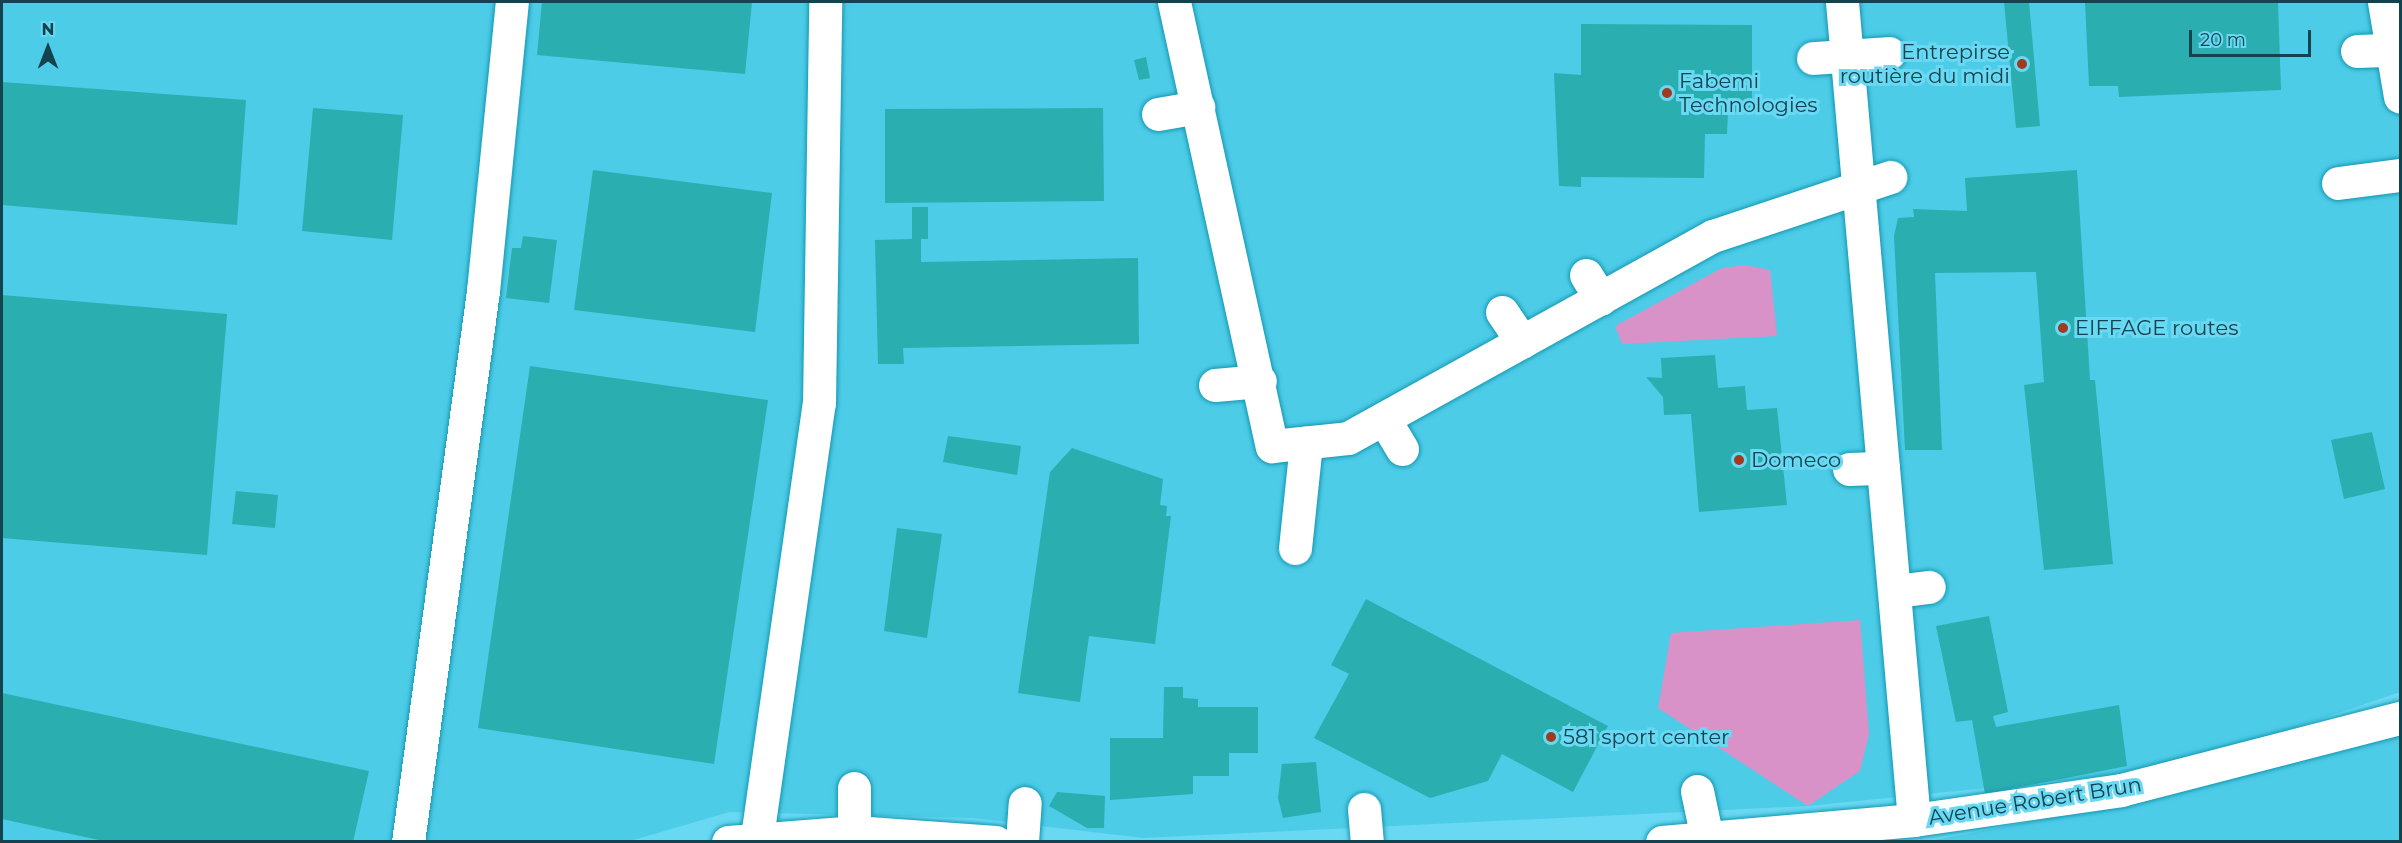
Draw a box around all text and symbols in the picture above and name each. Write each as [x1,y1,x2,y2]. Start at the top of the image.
north arrow [18,18,78,78]
scale bar [2192,18,2314,56]
text: N [42,20,54,39]
text: 20 m [2200,29,2246,51]
place label: Entrepirse routière du midi [1840,39,2010,89]
marker: Entrepirse routière du midi [2015,57,2029,71]
place label: Fabemi Technologies [1679,68,1818,118]
marker: Fabemi Technologies [1660,86,1674,100]
place label: EIFFAGE routes [2075,315,2238,341]
marker: EIFFAGE routes [2056,321,2070,335]
place label: Domeco [1751,447,1841,473]
marker: Domeco [1732,453,1746,467]
place label: 581 sport center [1563,724,1730,750]
marker: 581 sport center [1544,730,1558,744]
street label: Avenue Robert Brun [1927,772,2143,830]

